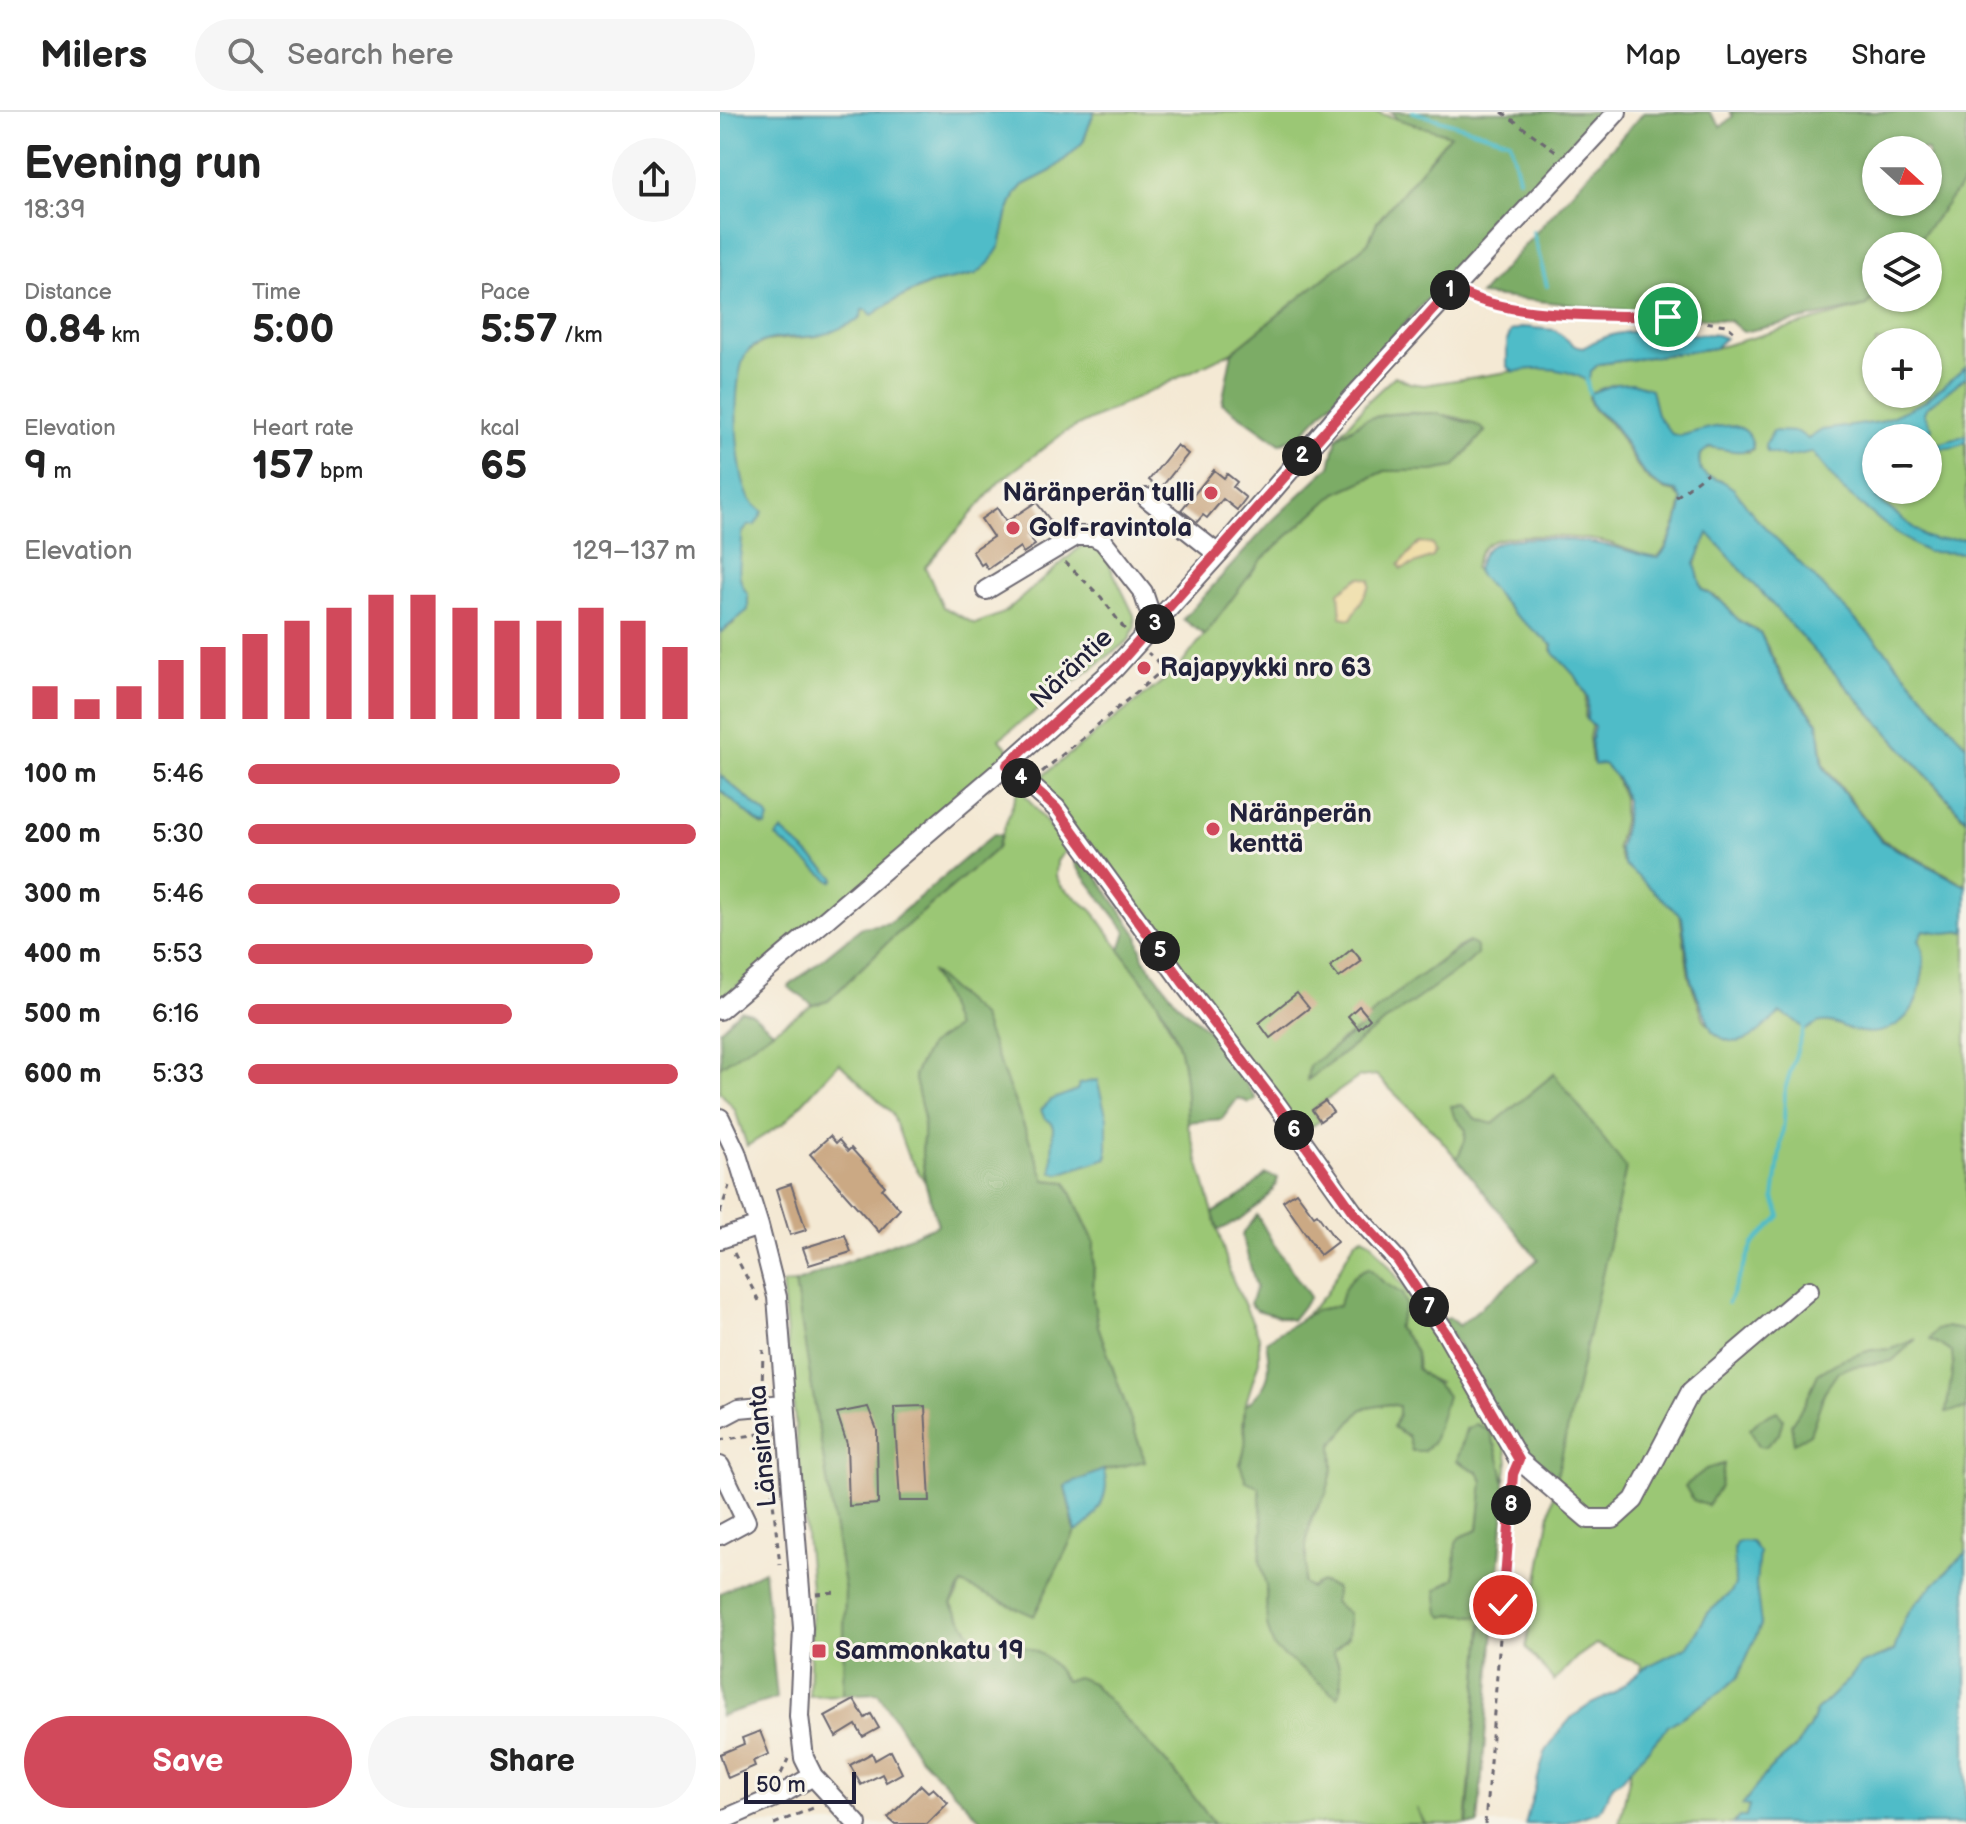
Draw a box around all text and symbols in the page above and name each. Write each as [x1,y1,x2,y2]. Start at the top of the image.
search box [195,19,755,91]
text: Milers [40,33,147,78]
icon: search [223,33,267,77]
text: Search here [287,37,454,73]
text: Map [1625,39,1681,72]
text: Layers [1725,39,1808,72]
text: Share [1852,39,1926,72]
north arrow [1862,136,1942,216]
map controls [1862,136,1942,504]
text: Evening run [24,138,261,191]
button: share [612,138,696,222]
text: 18:39 [24,195,86,226]
button: layers [1862,232,1942,312]
pin: 1 [1430,270,1470,310]
text: 1 [1445,276,1455,303]
text: Distance [24,279,112,306]
text: Time [252,279,301,306]
text: Pace [480,279,530,306]
pin [1634,283,1702,351]
icon: arrive [1646,295,1690,339]
text: 0.84 [24,306,105,354]
text: 5:00 [252,306,335,354]
text: 5:57 [480,306,558,354]
text: km [105,322,140,349]
text: /km [558,322,603,349]
button: + [1862,328,1942,408]
text: Elevation [24,415,116,442]
text: Heart rate [252,415,354,442]
text: kcal [480,415,519,442]
button: − [1862,424,1942,504]
pin: 2 [1282,436,1322,476]
text: 9 [24,442,47,490]
text: 157 [252,442,314,490]
text: 65 [480,442,527,490]
text: 2 [1295,442,1309,469]
text: m [47,458,72,485]
text: bpm [314,458,363,485]
place label: Näränperän tulli [1003,478,1195,509]
marker: Näränperän tulli [1202,484,1220,502]
place label: Golf-ravintola [1029,513,1192,544]
marker: Golf-ravintola [1004,519,1022,537]
text: Elevation [24,536,132,567]
text: 129–137 m [573,536,696,567]
pin: 3 [1135,604,1175,644]
text: 3 [1149,610,1161,637]
street label: Näräntie [1025,622,1119,716]
place label: Rajapyykki nro 63 [1160,653,1371,684]
marker: Rajapyykki nro 63 [1135,659,1153,677]
pin: 4 [1001,758,1041,798]
text: 100 m [24,759,97,790]
text: 5:46 [152,759,204,790]
text: 4 [1015,764,1027,791]
place label: Näränperän kenttä [1229,799,1372,860]
text: 200 m [24,819,101,850]
text: 5:30 [152,819,203,850]
marker: Näränperän kenttä [1204,820,1222,838]
text: 300 m [24,879,101,910]
text: 5:46 [152,879,204,910]
pin: 5 [1140,931,1180,971]
text: 5 [1154,937,1166,964]
text: 400 m [24,939,101,970]
text: 5:53 [152,939,203,970]
text: 500 m [24,999,101,1030]
text: 6:16 [152,999,199,1030]
text: 600 m [24,1059,101,1090]
text: 5:33 [152,1059,204,1090]
pin: 6 [1274,1110,1314,1150]
text: 6 [1287,1116,1301,1143]
pin: 7 [1409,1287,1449,1327]
text: 7 [1423,1293,1435,1320]
street label: Länsiranta [742,1384,784,1508]
pin: 8 [1491,1485,1531,1525]
text: 8 [1504,1491,1518,1518]
pin [1469,1571,1537,1639]
icon: check [1481,1583,1525,1627]
place label: Sammonkatu 19 [835,1636,1024,1667]
marker: Sammonkatu 19 [810,1642,828,1660]
button: Save [24,1716,352,1808]
button: Share [368,1716,696,1808]
scale bar [744,1768,856,1804]
text: 50 m [756,1772,806,1799]

